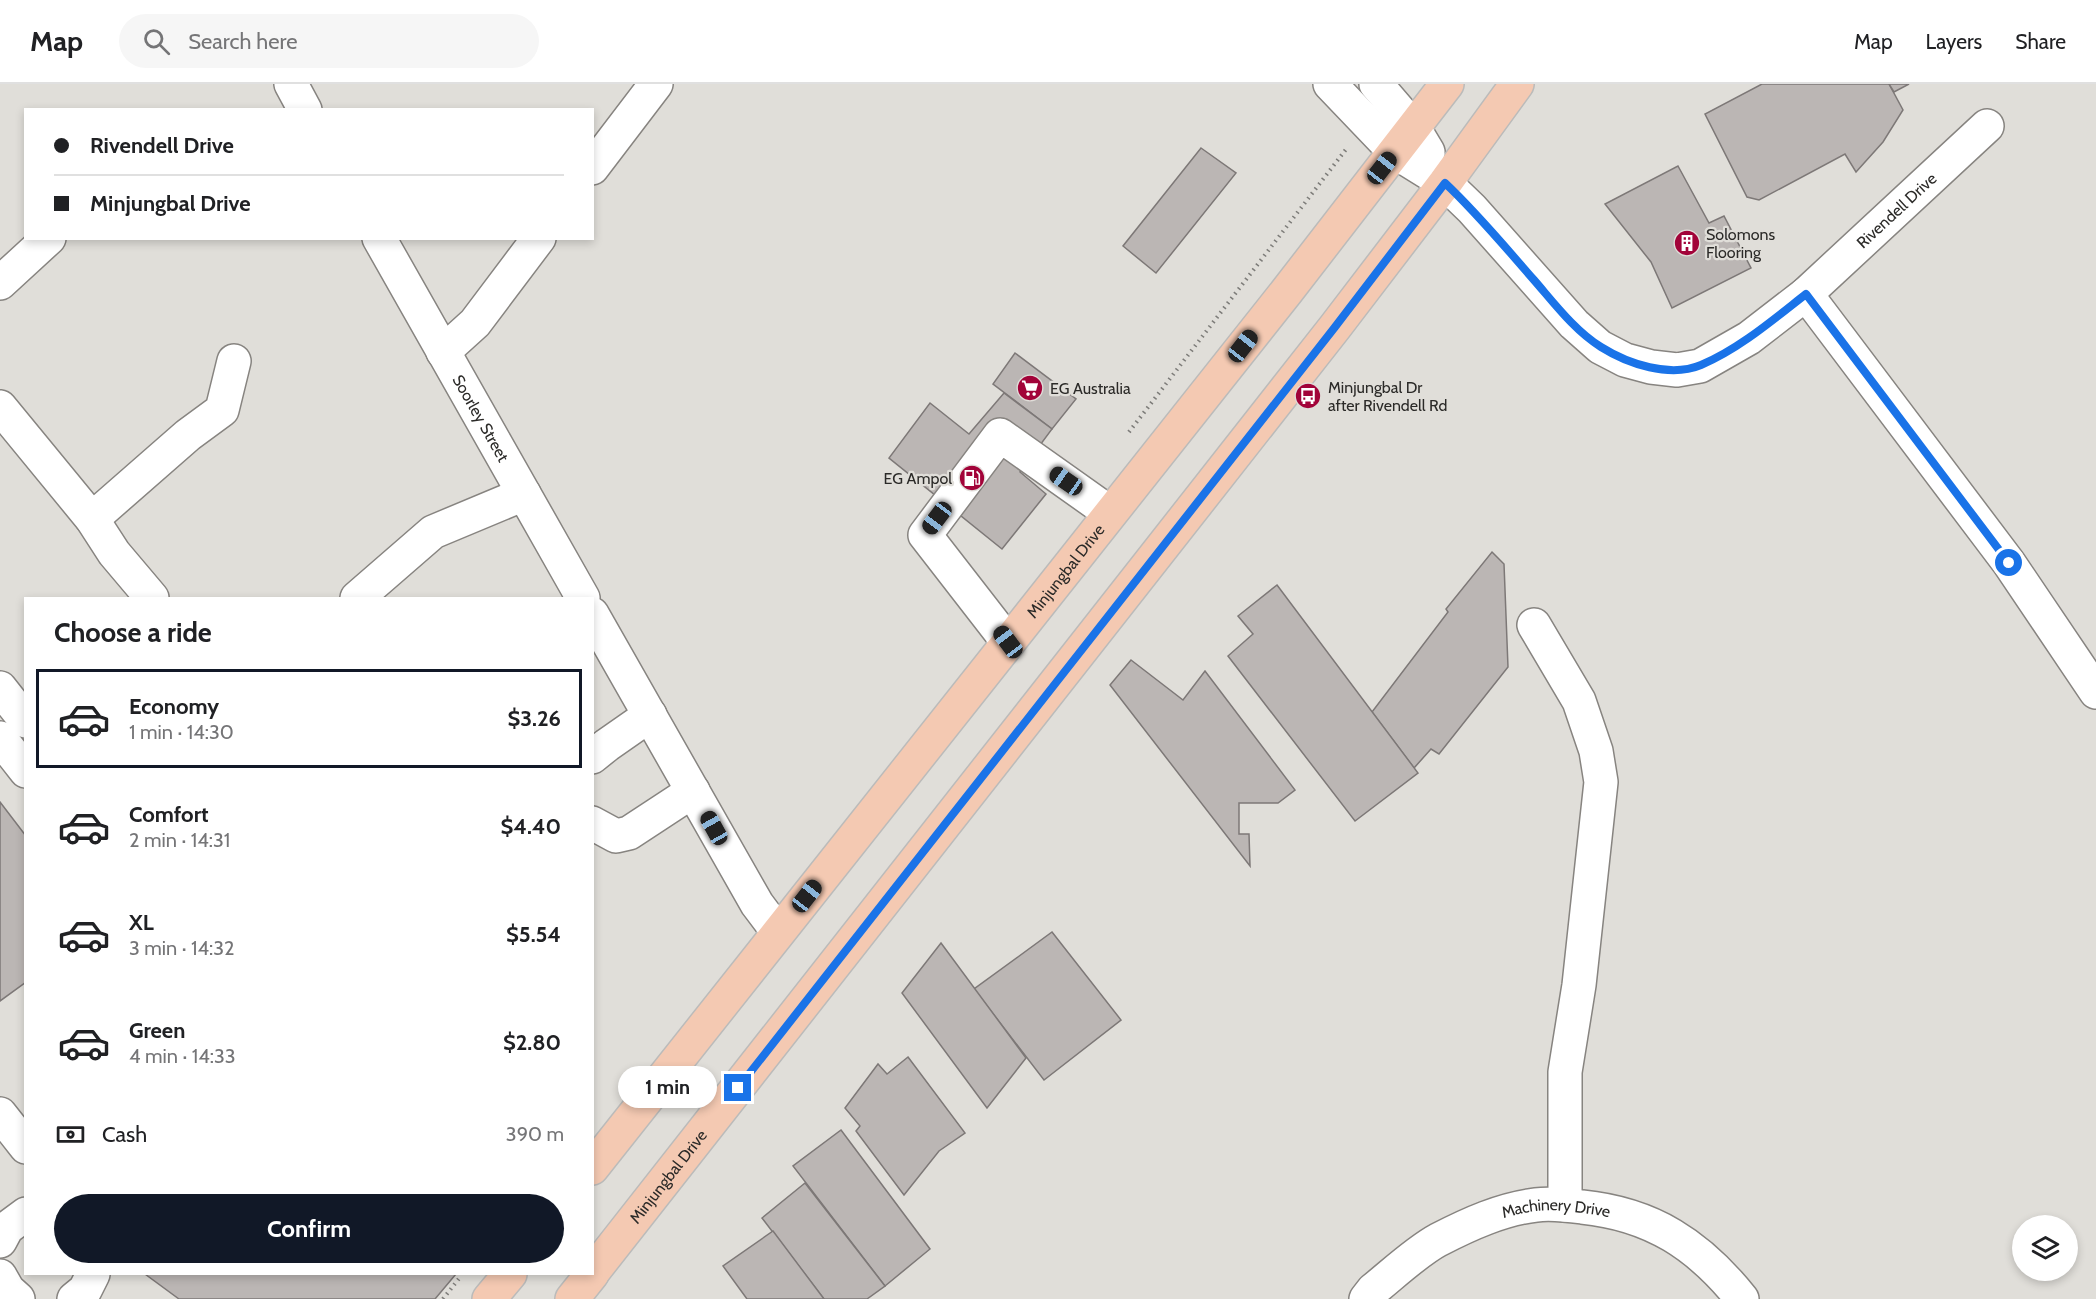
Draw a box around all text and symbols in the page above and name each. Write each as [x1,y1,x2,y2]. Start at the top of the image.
search box [119,14,539,68]
text: Map [30,24,83,58]
icon: search [140,25,173,58]
text: Search here [188,28,297,55]
text: Map [1854,29,1893,54]
text: Layers [1926,29,1982,54]
text: Share [2015,29,2066,54]
text: Rivendell Drive [90,132,234,159]
car [1364,148,1400,188]
street label: Rivendell Drive [1852,169,1940,252]
text: Minjungbal Drive [90,190,251,217]
place label: Solomons Flooring [1706,225,1775,262]
building icon: Solomons Flooring [1672,228,1702,258]
car [1225,326,1261,366]
street label: Soorley Street [449,371,513,465]
supermarket icon: EG Australia [1015,373,1045,403]
place label: Minjungbal Dr after Rivendell Rd [1328,378,1447,415]
place label: EG Australia [1050,379,1131,398]
bus stop icon: Minjungbal Dr after Rivendell Rd [1293,381,1323,411]
fuel station icon: EG Ampol [957,463,987,493]
car [1046,463,1086,499]
place label: EG Ampol [884,469,952,488]
car [919,498,955,538]
street label: Minjungbal Drive [1022,520,1108,621]
route start [1995,549,2022,576]
text: Choose a ride [54,616,212,649]
car [990,622,1026,662]
icon: car [57,692,111,746]
text: Economy [129,693,219,720]
text: $3.26 [507,705,561,732]
text: 1 min · 14:30 [129,720,234,744]
icon: car [57,800,111,854]
text: Comfort [129,801,208,828]
car [697,808,731,848]
text: $4.40 [501,813,561,840]
text: 2 min · 14:31 [129,828,230,852]
car [789,876,825,916]
icon: car [57,908,111,962]
text: XL [129,909,154,936]
text: $5.54 [506,921,561,948]
text: 3 min · 14:32 [129,936,235,960]
icon: car [57,1016,111,1070]
text: Green [129,1017,185,1044]
text: $2.80 [503,1029,561,1056]
text: 4 min · 14:33 [129,1044,236,1068]
callout: 1 min [618,1067,717,1109]
route end [724,1074,751,1101]
text: 1 min [645,1075,690,1099]
icon: cash [54,1118,87,1151]
text: Cash [102,1121,147,1148]
text: 390 m [506,1122,564,1146]
street label: Minjungbal Drive [625,1126,711,1227]
button: Confirm [54,1194,564,1263]
street label: Machinery Drive [1499,1195,1612,1222]
map controls [2012,1215,2078,1281]
button: layers [2012,1215,2078,1281]

